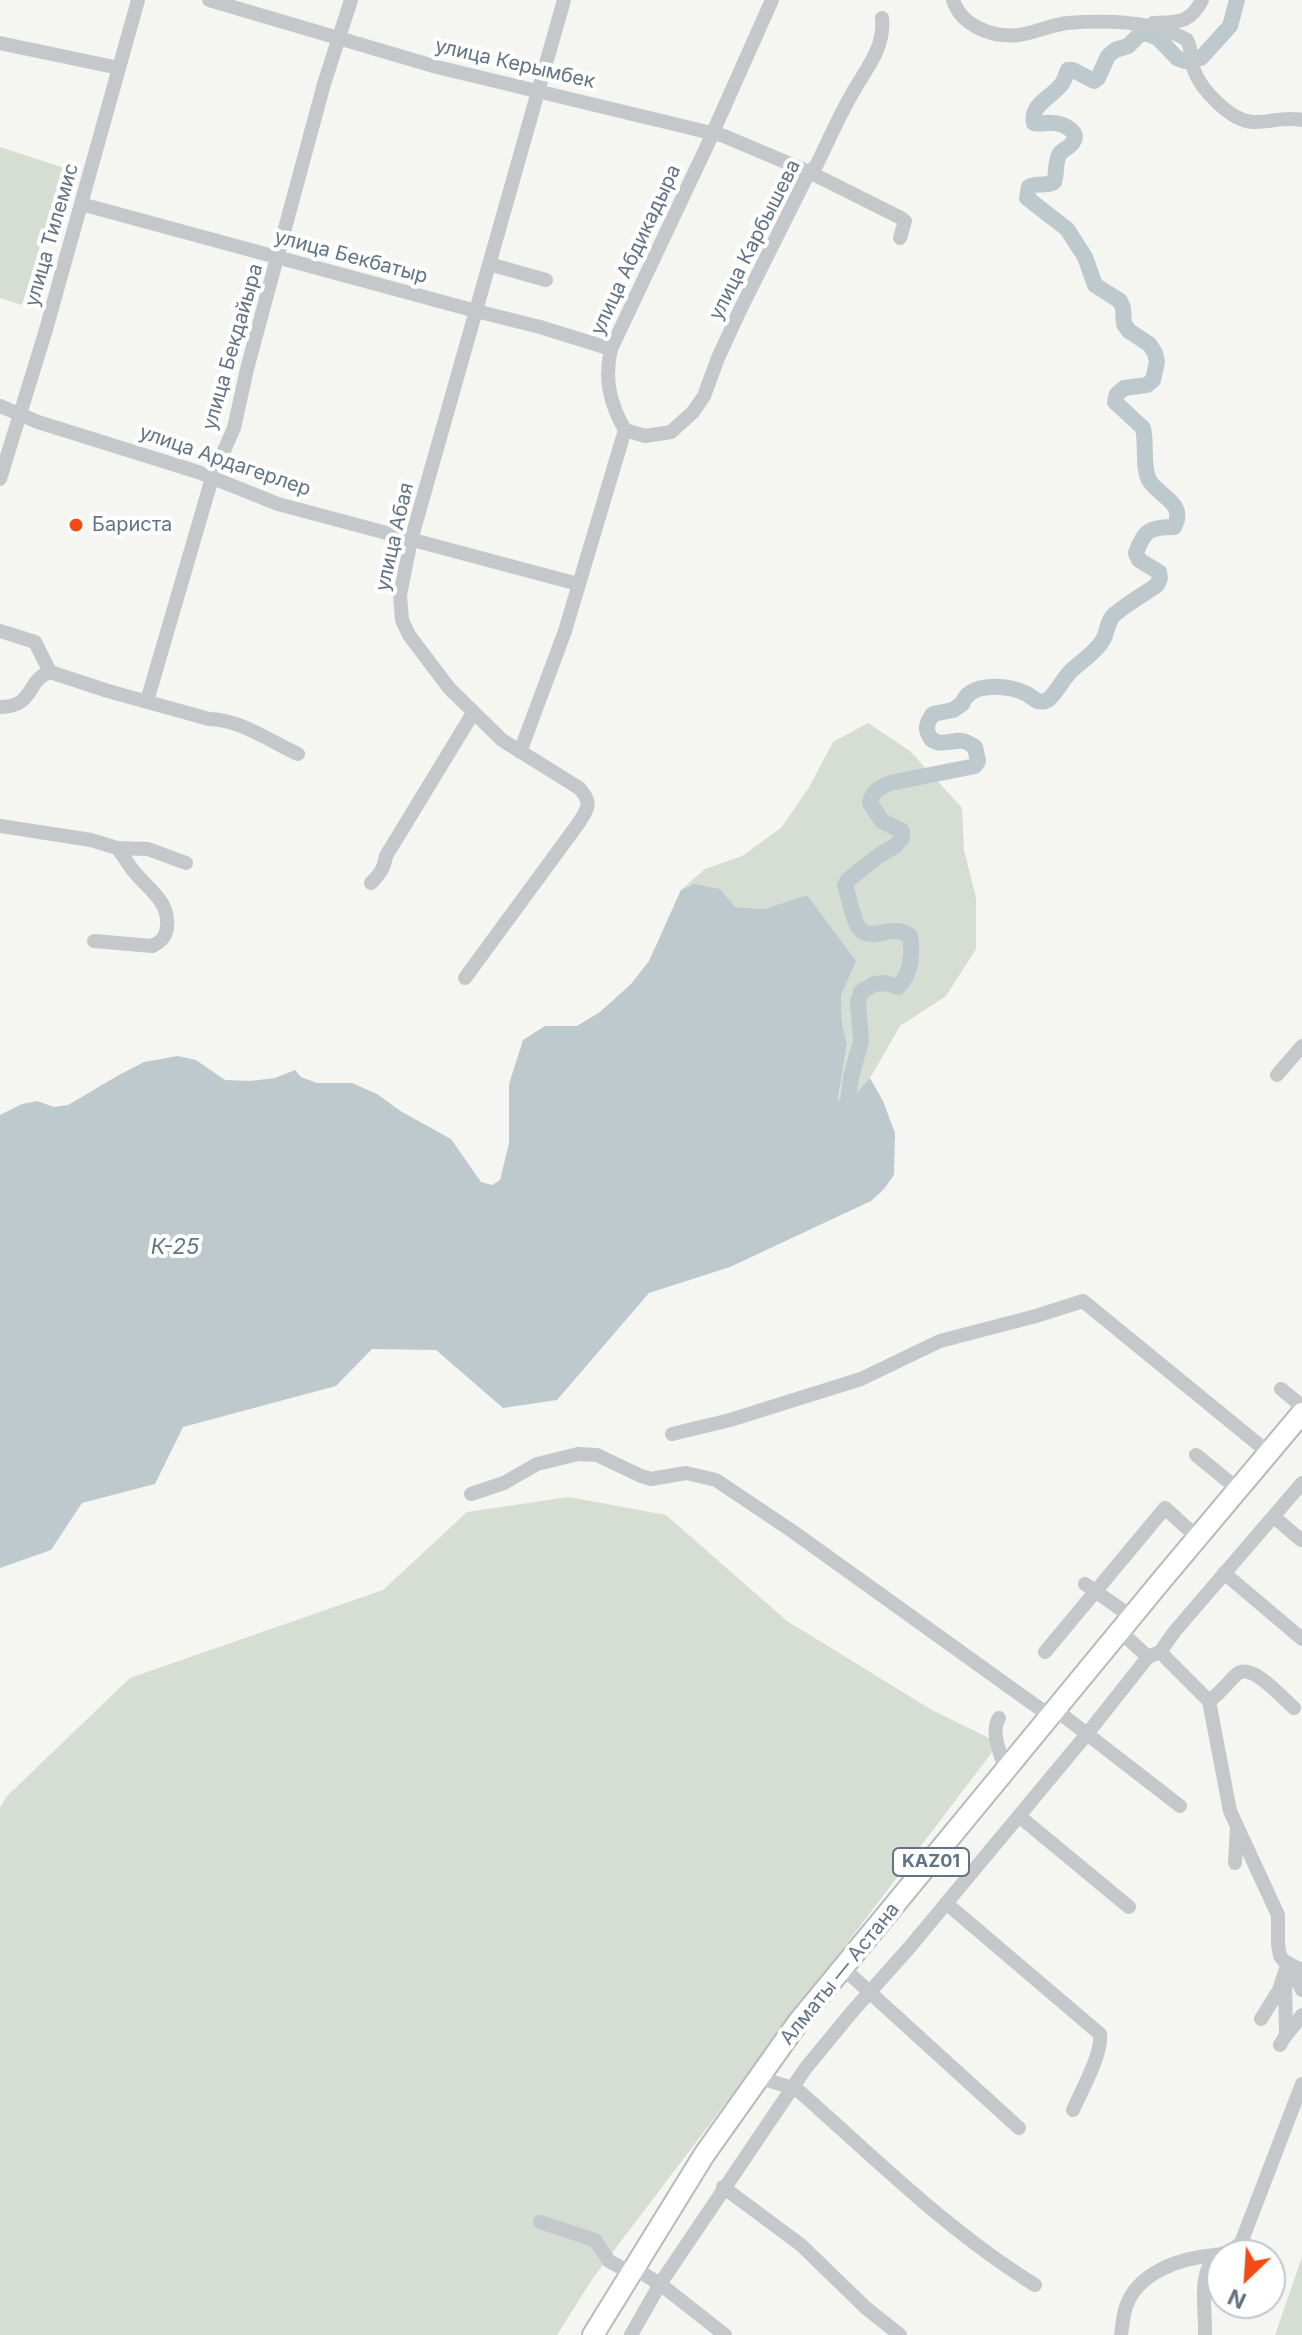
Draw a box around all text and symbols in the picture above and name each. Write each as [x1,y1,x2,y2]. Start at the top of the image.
street label: улица Керымбек [433,34,597,94]
street label: улица Карбышева [704,156,806,324]
street label: улица Тилемис [20,161,84,309]
street label: улица Абдикадыра [586,161,686,339]
street label: улица Бекбатыр [272,225,430,289]
street label: улица Бекдайыра [198,261,268,433]
street label: улица Ардагерлер [136,420,314,502]
street label: улица Абая [371,481,419,593]
place label: Бариста [92,513,172,537]
marker: Бариста [67,516,85,534]
water label: К-25 [151,1234,199,1260]
road number: KАZ01 [893,1848,969,1876]
street label: Алматы — Астана [775,1898,905,2050]
north arrow [1206,2239,1286,2319]
text: N [1224,2284,1250,2314]

